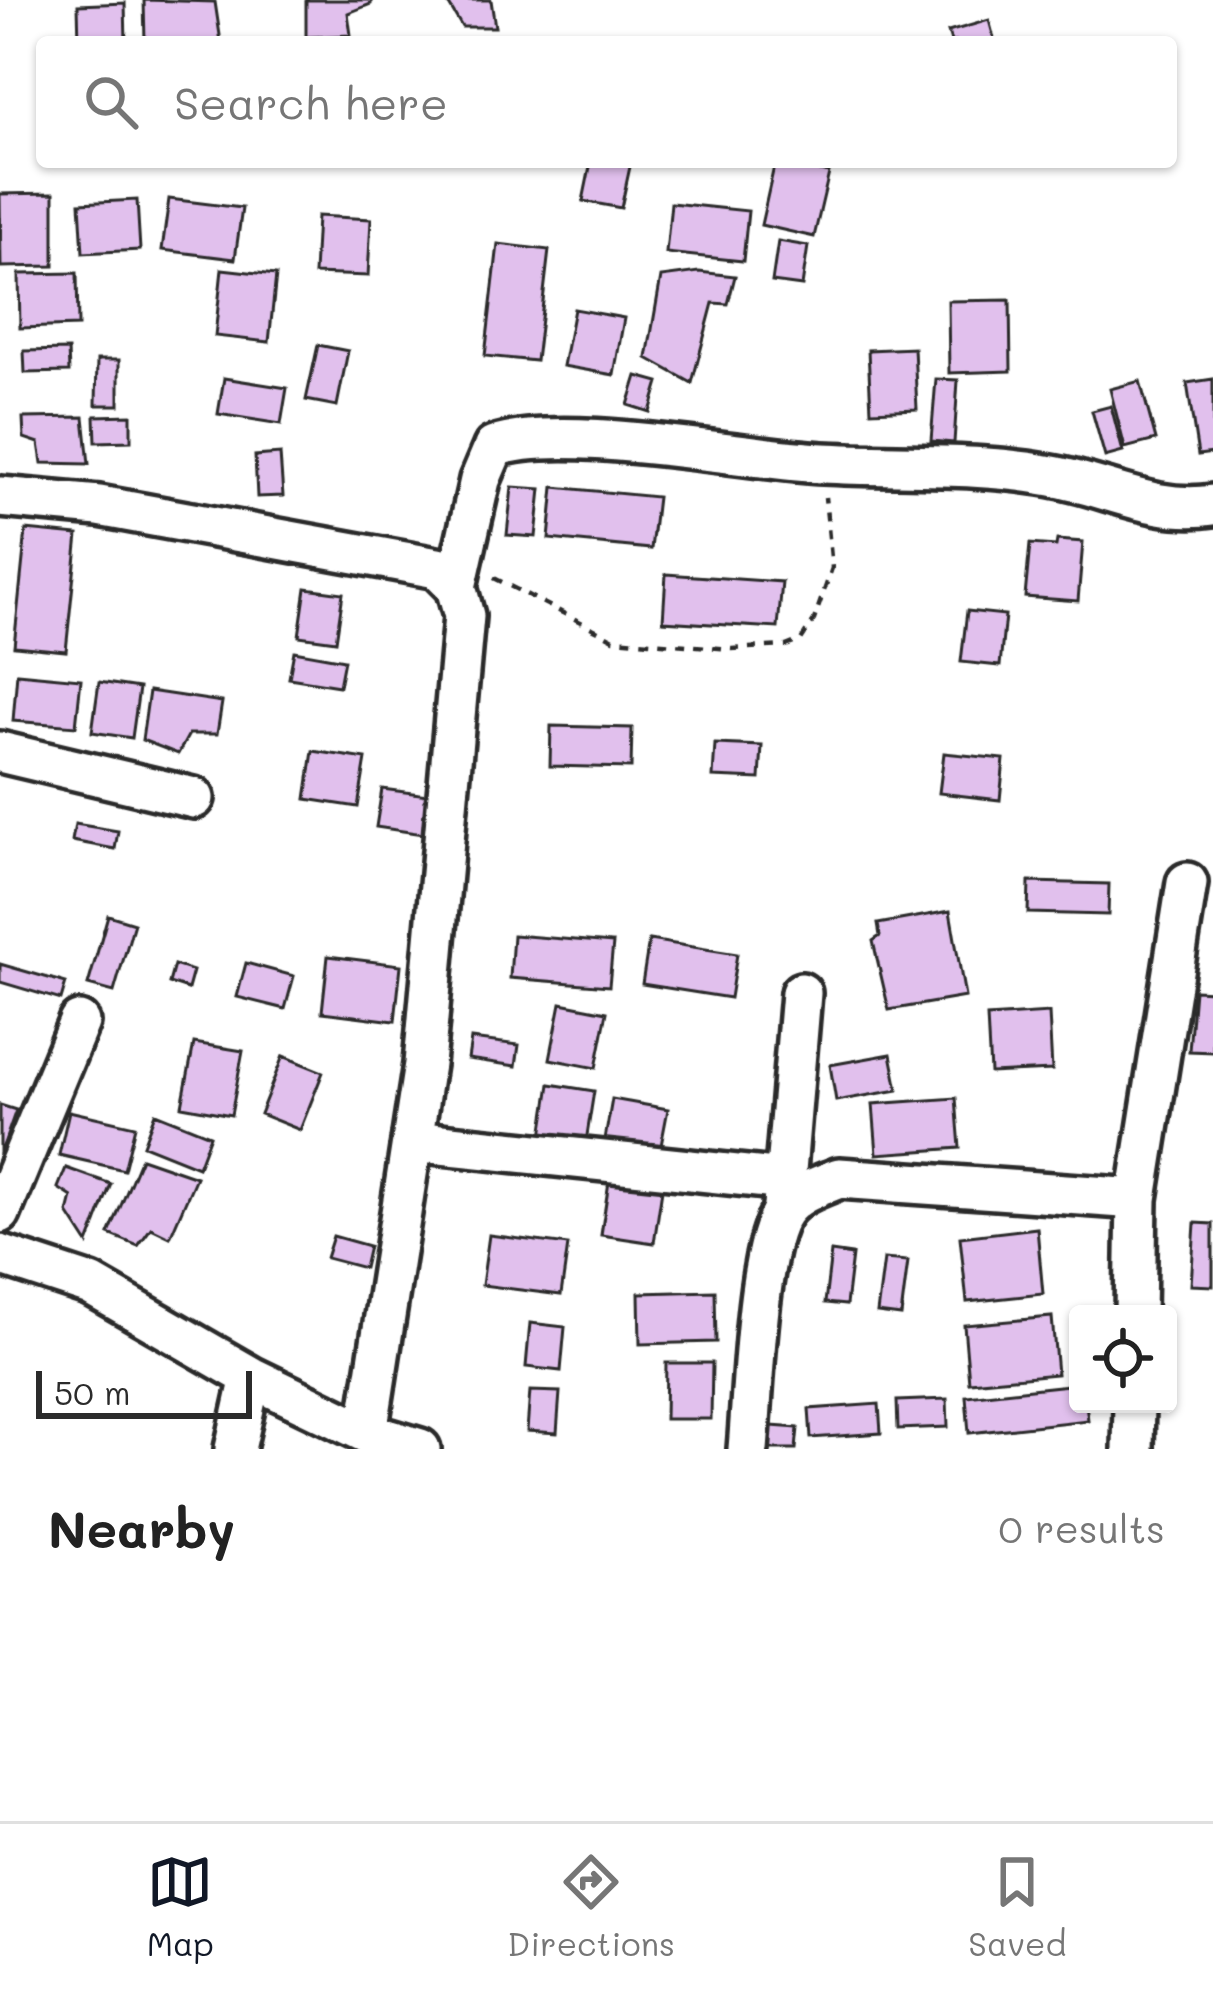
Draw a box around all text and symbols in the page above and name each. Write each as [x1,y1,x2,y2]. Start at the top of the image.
search box [36,36,1177,168]
icon: search [78,69,144,135]
text: Search here [174,73,448,131]
map controls [1069,1305,1177,1413]
button: locate [1069,1305,1177,1413]
scale bar [36,1365,252,1418]
text: 50 m [54,1370,130,1413]
text: Nearby [48,1494,235,1561]
text: 0 results [999,1502,1165,1553]
tab: Map [147,1849,214,1964]
tab: Directions [507,1849,675,1964]
tab: Saved [968,1849,1066,1964]

